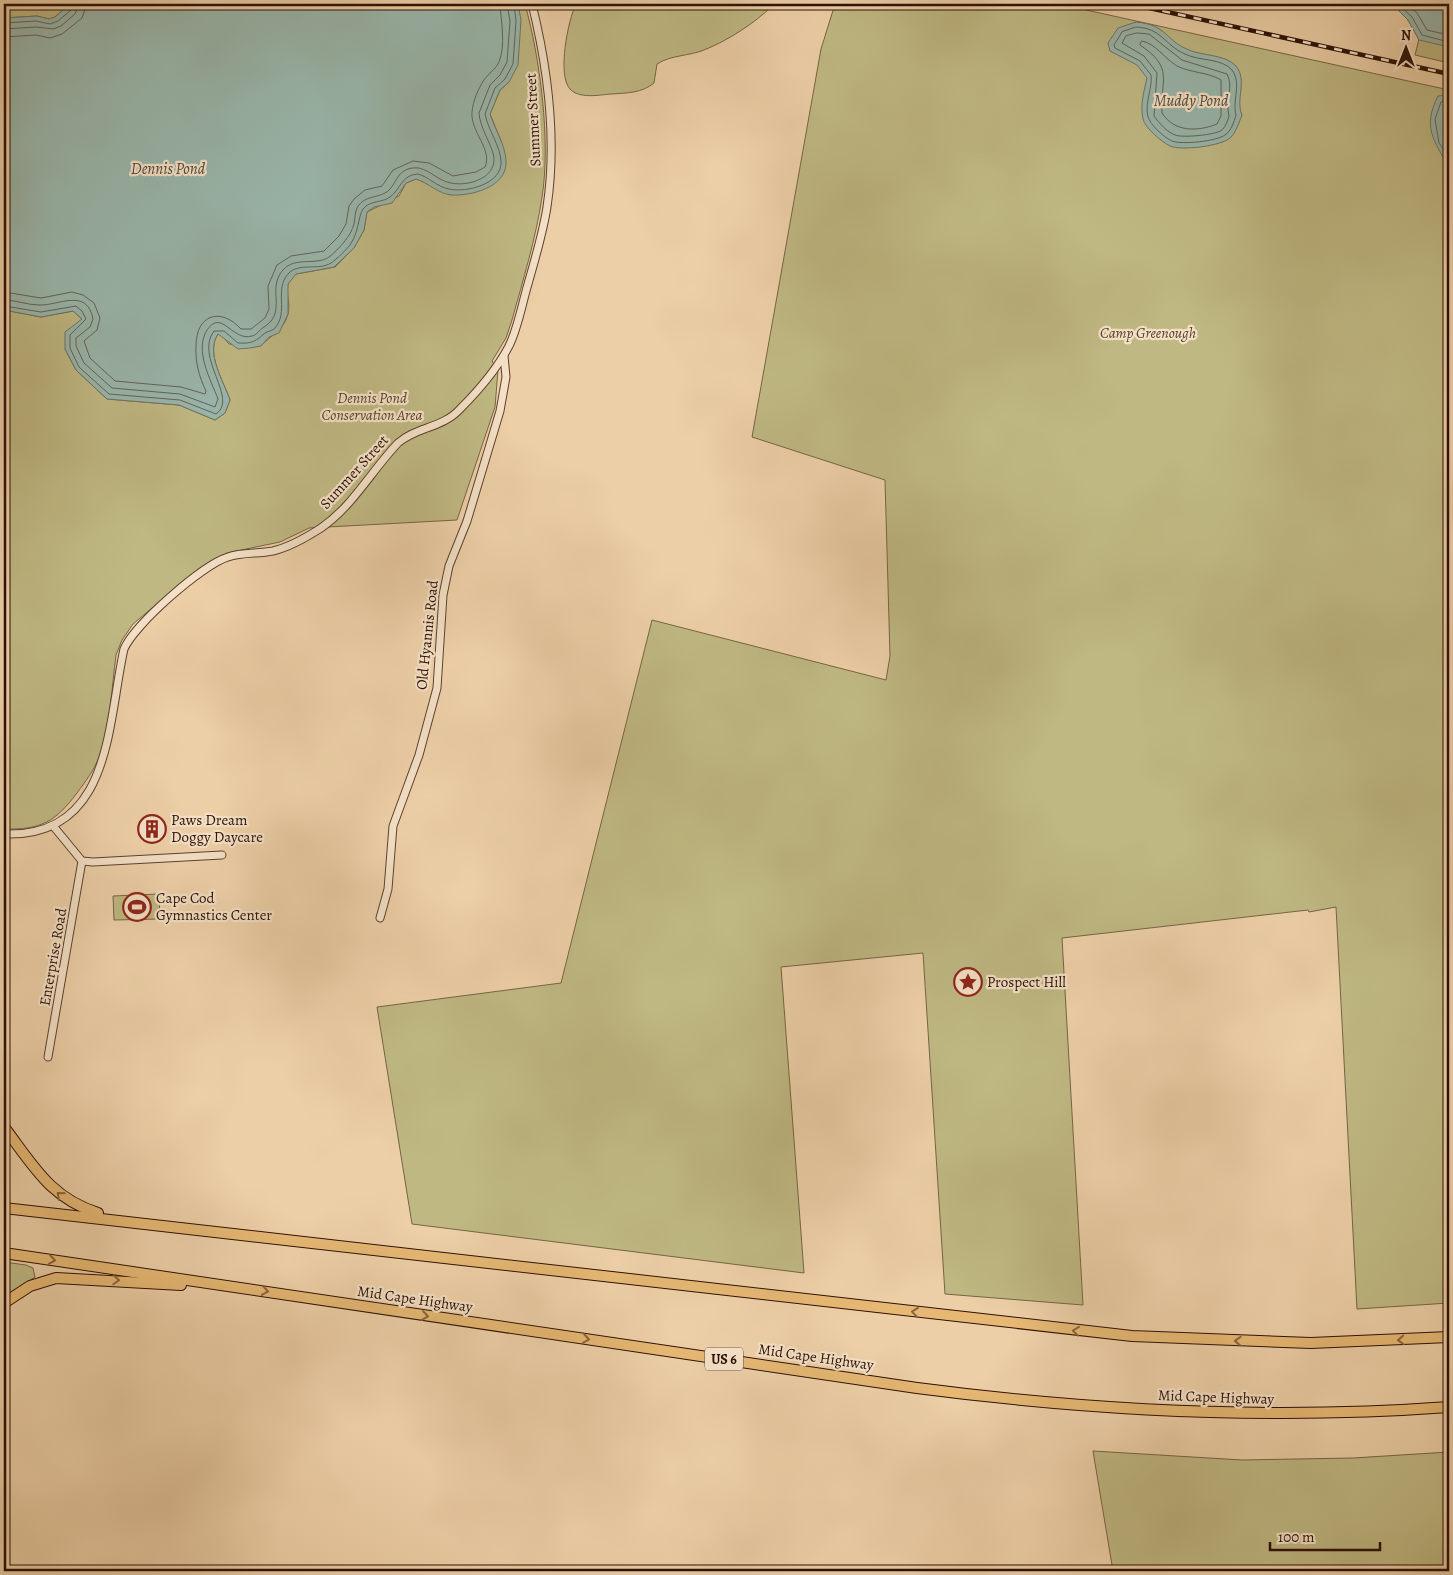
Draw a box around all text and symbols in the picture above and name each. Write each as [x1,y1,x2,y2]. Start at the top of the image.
north arrow [1380,22,1430,72]
text: N [1401,26,1411,45]
street label: Summer Street [521,73,545,167]
water label: Muddy Pond [1154,90,1229,112]
water label: Dennis Pond [131,158,206,180]
park label: Camp Greenough [1100,323,1196,343]
park label: Dennis Pond Conservation Area [322,388,422,425]
street label: Summer Street [315,431,393,513]
street label: Old Hyannis Road [411,578,443,691]
place label: Paws Dream Doggy Daycare [171,810,263,847]
building icon: Paws Dream Doggy Daycare [137,814,167,844]
place label: Cape Cod Gymnastics Center [156,888,272,925]
sports icon: Cape Cod Gymnastics Center [122,892,152,922]
street label: Enterprise Road [35,906,72,1007]
place icon: Prospect Hill [953,967,983,997]
place label: Prospect Hill [987,972,1066,992]
one-way arrow [56,1191,65,1200]
one-way arrow [48,1254,56,1265]
one-way arrow [112,1274,120,1285]
street label: Mid Cape Highway [356,1281,474,1317]
one-way arrow [260,1286,269,1296]
one-way arrow [910,1307,918,1318]
one-way arrow [422,1310,430,1321]
one-way arrow [1072,1326,1080,1337]
one-way arrow [582,1333,591,1343]
one-way arrow [1396,1335,1404,1346]
one-way arrow [1234,1336,1242,1347]
street label: Mid Cape Highway [757,1339,875,1375]
road number: US 6 [705,1348,743,1370]
street label: Mid Cape Highway [1158,1385,1275,1409]
scale bar [1270,1520,1380,1552]
text: 100 m [1278,1527,1315,1547]

